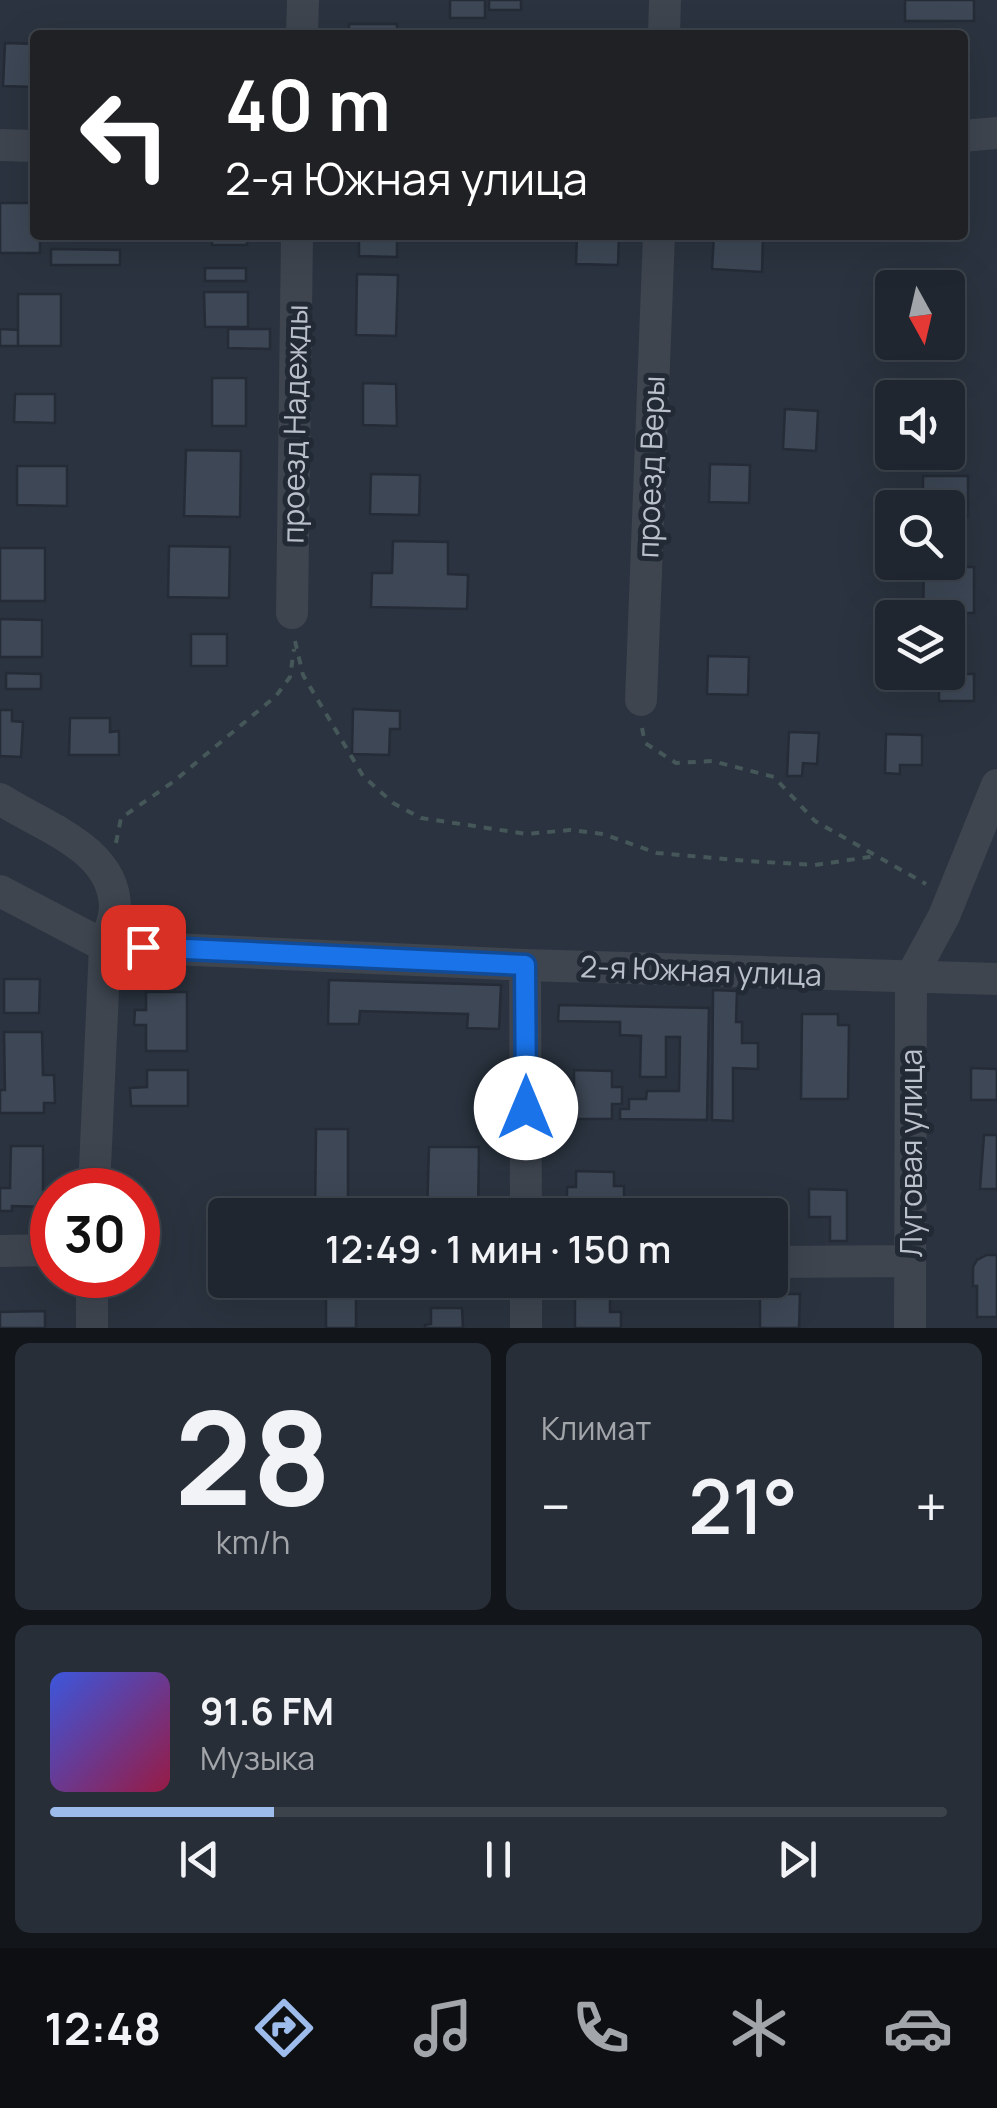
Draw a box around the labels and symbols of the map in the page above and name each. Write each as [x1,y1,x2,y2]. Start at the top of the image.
north arrow [875,270,965,360]
street label: проезд Надежды [271,304,317,544]
street label: проезд Веры [626,375,674,559]
pin [101,905,186,990]
street label: 2-я Южная улица [579,945,823,995]
street label: Луговая улица [890,1049,931,1257]
position arrow [474,1056,578,1160]
speed limit sign: 30 [30,1168,160,1298]

